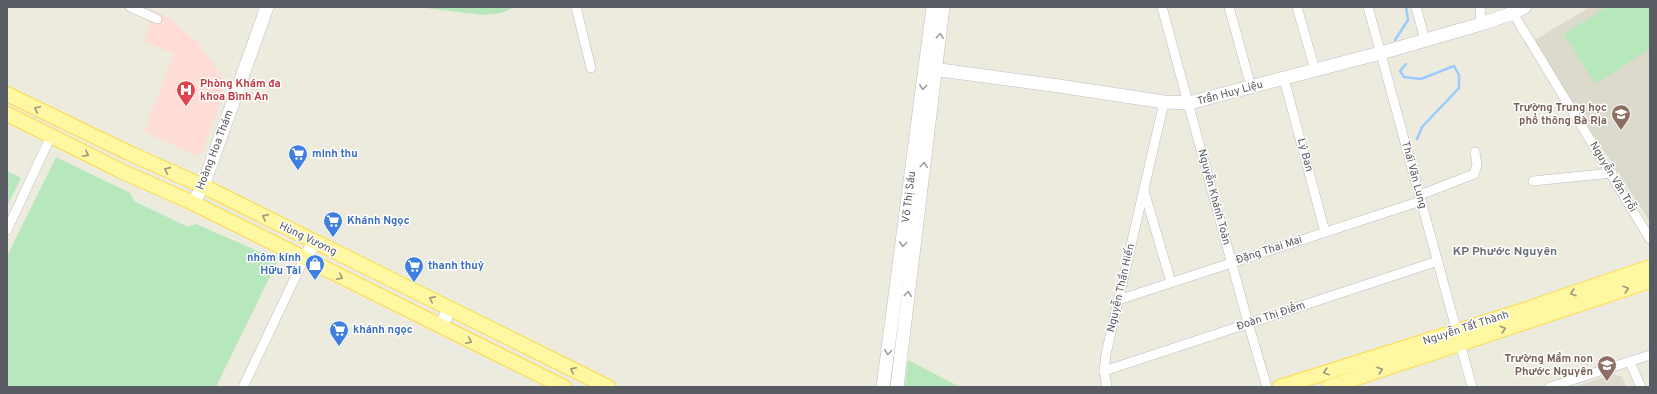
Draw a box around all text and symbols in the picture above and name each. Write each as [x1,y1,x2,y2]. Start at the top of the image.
one-way arrow [935,33,944,39]
place label: Phòng Khám đa khoa Bình An [200,77,281,104]
street label: Trần Huy Liệu [1196,77,1264,109]
hospital icon: Phòng Khám đa khoa Bình An [175,79,197,107]
one-way arrow [919,84,928,90]
place label: Trường Trung học phổ thông Bà Rịa [1513,101,1607,128]
school or university icon: Trường Trung học phổ thông Bà Rịa [1610,103,1632,131]
one-way arrow [34,106,41,114]
street label: Hoàng Hoa Thám [193,108,237,192]
street label: Lý Ban [1294,137,1316,173]
street label: Nguyễn Văn Trỗi [1586,139,1640,215]
street label: Thái Văn Lung [1398,140,1430,210]
supermarket icon: minh thu [287,143,309,171]
place label: minh thu [312,147,358,161]
street label: Nguyễn Khánh Toàn [1194,147,1234,246]
one-way arrow [82,149,90,156]
one-way arrow [919,162,928,168]
one-way arrow [164,167,172,175]
street label: Võ Thị Sáu [899,170,919,224]
supermarket icon: Khánh Ngọc [322,210,344,238]
one-way arrow [262,214,269,222]
place label: Khánh Ngọc [347,214,410,228]
street label: Hùng Vương [277,219,339,259]
street label: Đặng Thai Mai [1234,233,1304,267]
one-way arrow [898,241,907,247]
street label: Nguyễn Thần Hiến [1103,242,1138,334]
district label: KP Phước Nguyên [1453,244,1557,260]
place label: nhôm kính Hữu Tài [247,251,301,278]
shop icon: nhôm kính Hữu Tài [304,253,326,281]
supermarket icon: thanh thuỷ [403,255,425,283]
place label: thanh thuỷ [428,259,484,273]
one-way arrow [336,272,344,280]
one-way arrow [1623,285,1630,293]
one-way arrow [1570,288,1577,296]
one-way arrow [903,291,912,297]
one-way arrow [428,296,436,304]
street label: Đoàn Thị Điểm [1235,297,1307,334]
street label: Nguyễn Tất Thành [1421,307,1511,348]
supermarket icon: khánh ngọc [328,319,350,347]
place label: khánh ngọc [353,323,413,337]
one-way arrow [1499,325,1506,334]
one-way arrow [465,336,473,344]
one-way arrow [884,349,893,355]
place label: Trường Mầm non Phước Nguyên [1505,352,1593,379]
school or university icon: Trường Mầm non Phước Nguyên [1596,354,1618,382]
one-way arrow [570,367,577,374]
one-way arrow [1376,367,1383,375]
one-way arrow [1323,368,1330,376]

